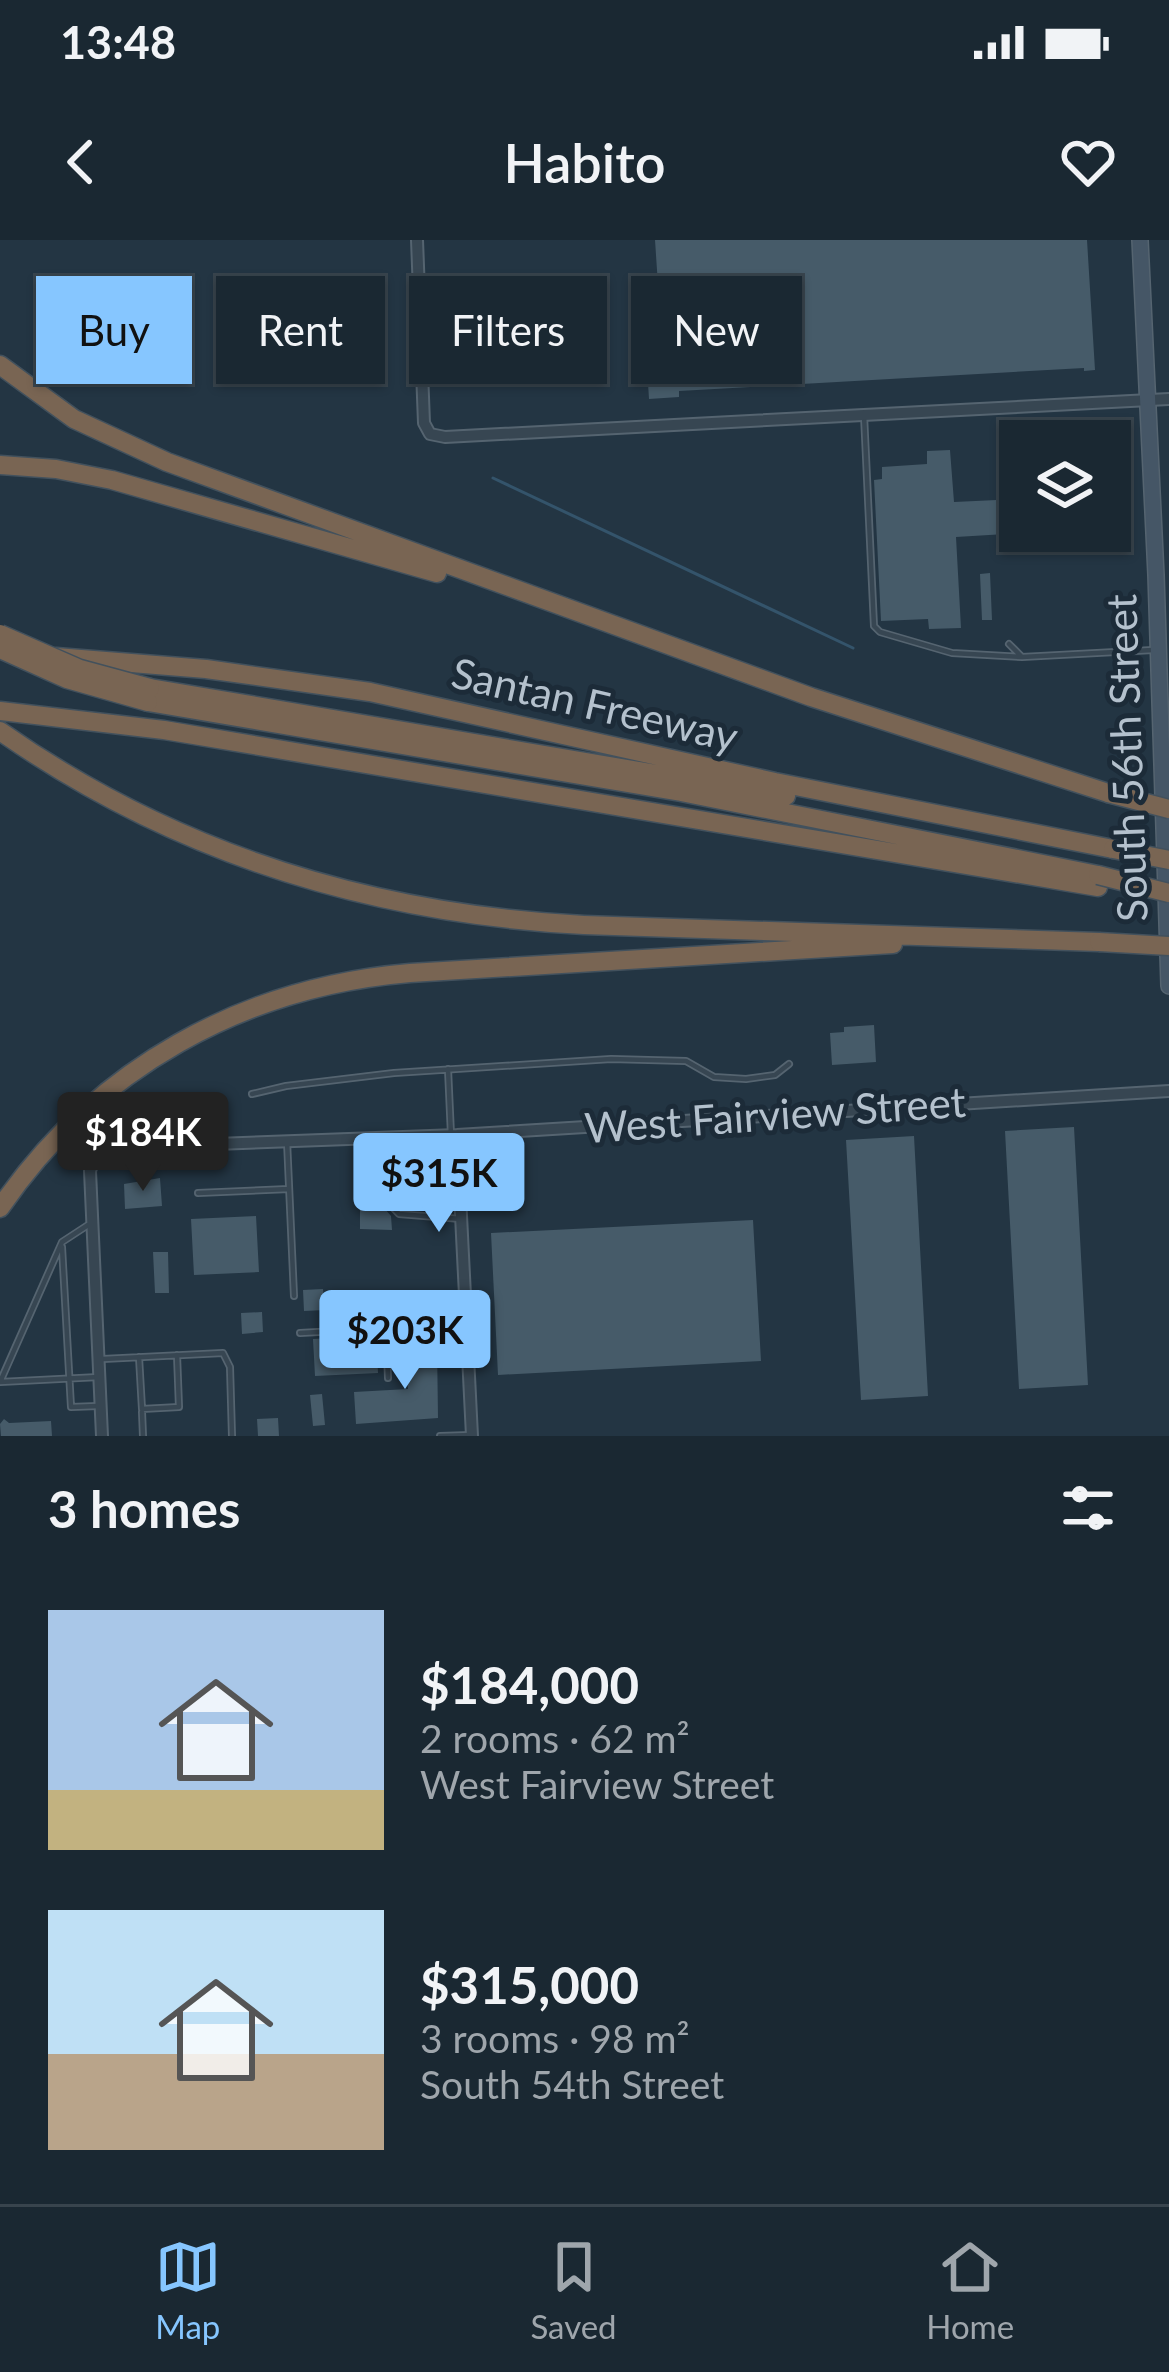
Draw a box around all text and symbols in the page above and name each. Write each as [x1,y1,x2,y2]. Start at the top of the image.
text: 13:48 [60,15,176,69]
icon: back [48,129,114,195]
icon: heart [1055,129,1121,195]
text: Habito [503,130,666,195]
chip: Buy [36,276,192,384]
chip: Rent [216,276,385,384]
chip: Filters [409,276,607,384]
chip: New [631,276,802,384]
map controls [999,420,1131,552]
button: layers [999,420,1131,552]
street label: South 56th Street [1095,593,1157,923]
street label: Santan Freeway [447,647,743,761]
street label: West Fairview Street [583,1076,967,1152]
pin: $184K [59,1092,227,1194]
text: $184K [84,1108,202,1154]
pin: $315K [355,1133,523,1235]
text: $315K [380,1149,498,1195]
pin: $203K [321,1290,489,1392]
text: $203K [346,1306,464,1352]
icon: filters [1055,1475,1121,1541]
text: 3 homes [48,1478,240,1539]
text: $184,000 [420,1654,639,1715]
icon: home [144,1658,288,1802]
text: 2 rooms · 62 m² [420,1715,690,1761]
text: West Fairview Street [420,1761,774,1807]
text: $315,000 [420,1954,639,2015]
icon: home [144,1958,288,2102]
text: 3 rooms · 98 m² [420,2015,690,2061]
text: South 54th Street [420,2061,724,2107]
tab: Map [155,2234,221,2346]
tab: Saved [530,2234,617,2346]
tab: Home [926,2234,1014,2346]

